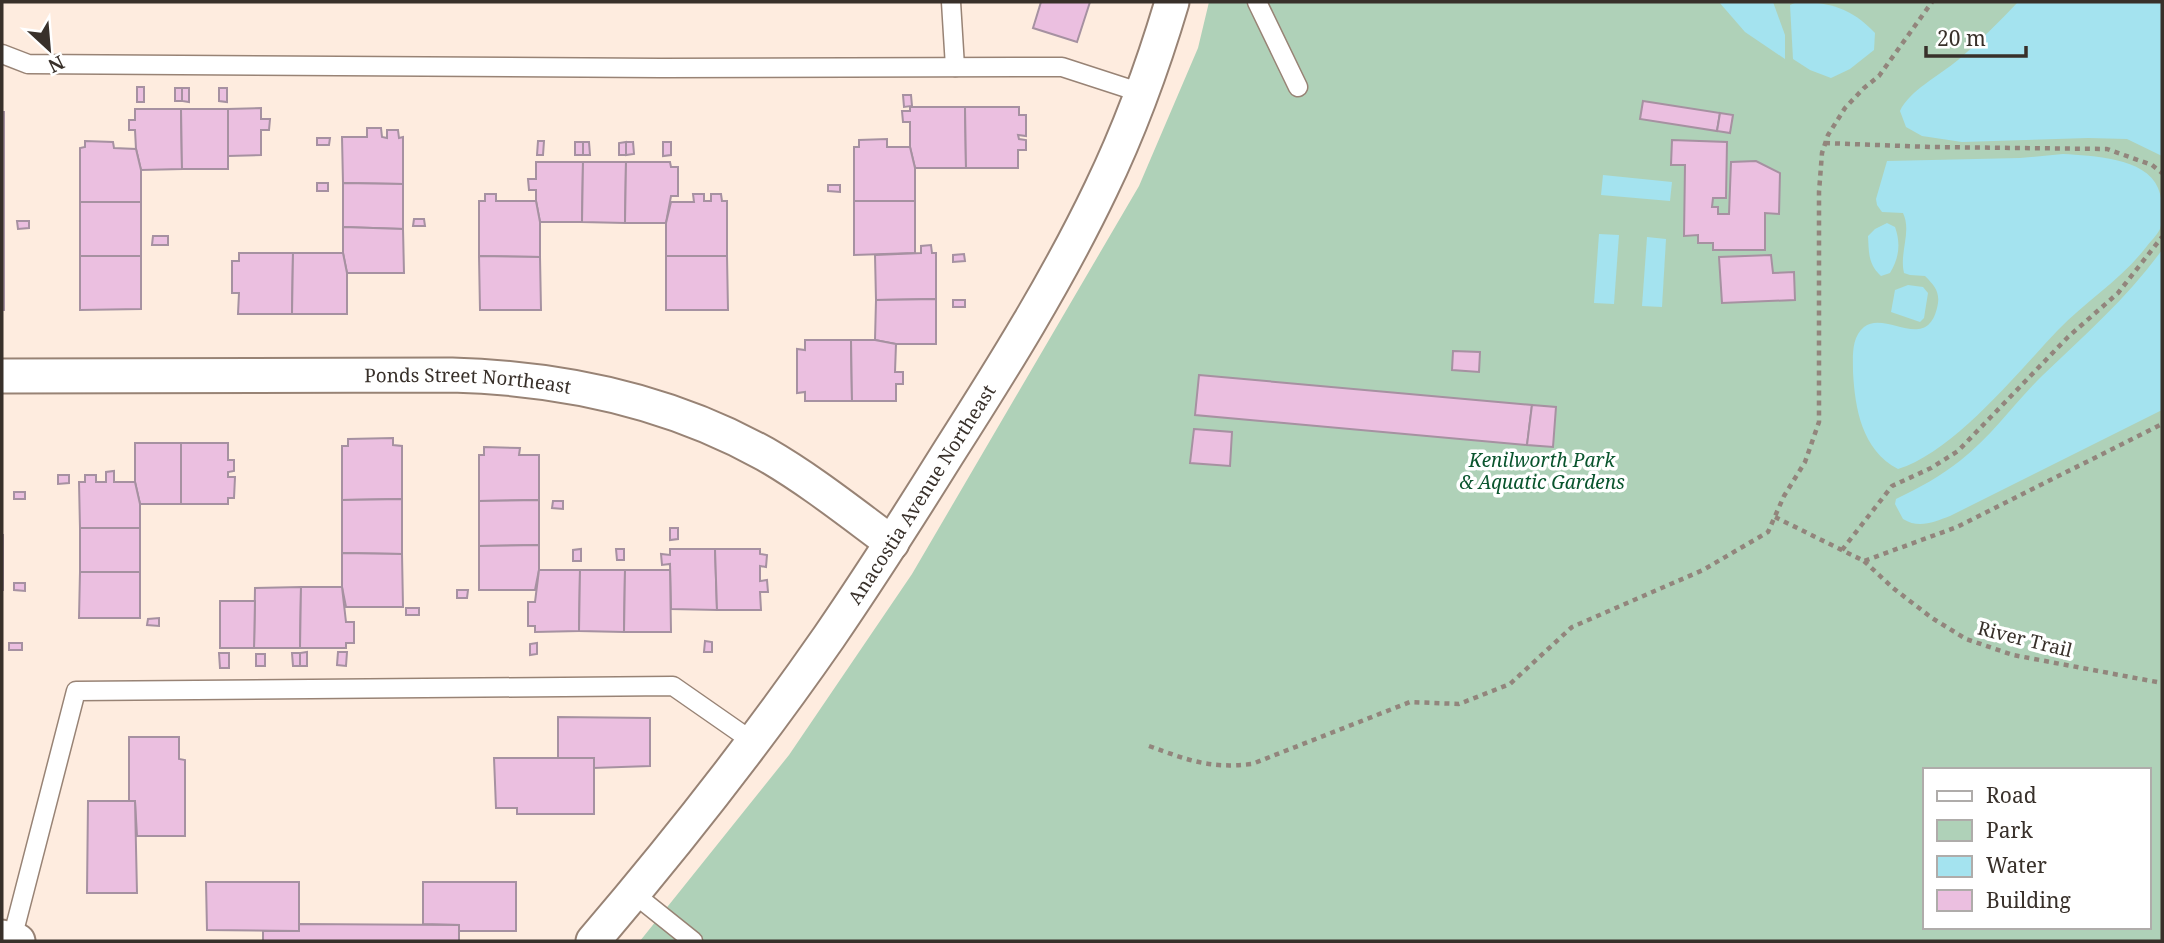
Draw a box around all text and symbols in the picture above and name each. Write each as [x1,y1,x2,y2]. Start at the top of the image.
north arrow [14,14,84,84]
scale bar [1926,14,2026,58]
text: 20 m [1937,24,1986,52]
text: N [44,49,69,79]
street label: Ponds Street Northeast [364,362,573,400]
street label: Anacostia Avenue Northeast [842,379,1002,609]
park label: Kenilworth Park & Aquatic Gardens [1459,447,1625,495]
street label: River Trail [1975,615,2075,663]
legend [1923,768,2150,929]
text: Road [1986,781,2037,809]
text: Park [1986,816,2033,844]
text: Water [1986,851,2047,879]
text: Building [1986,886,2071,914]

